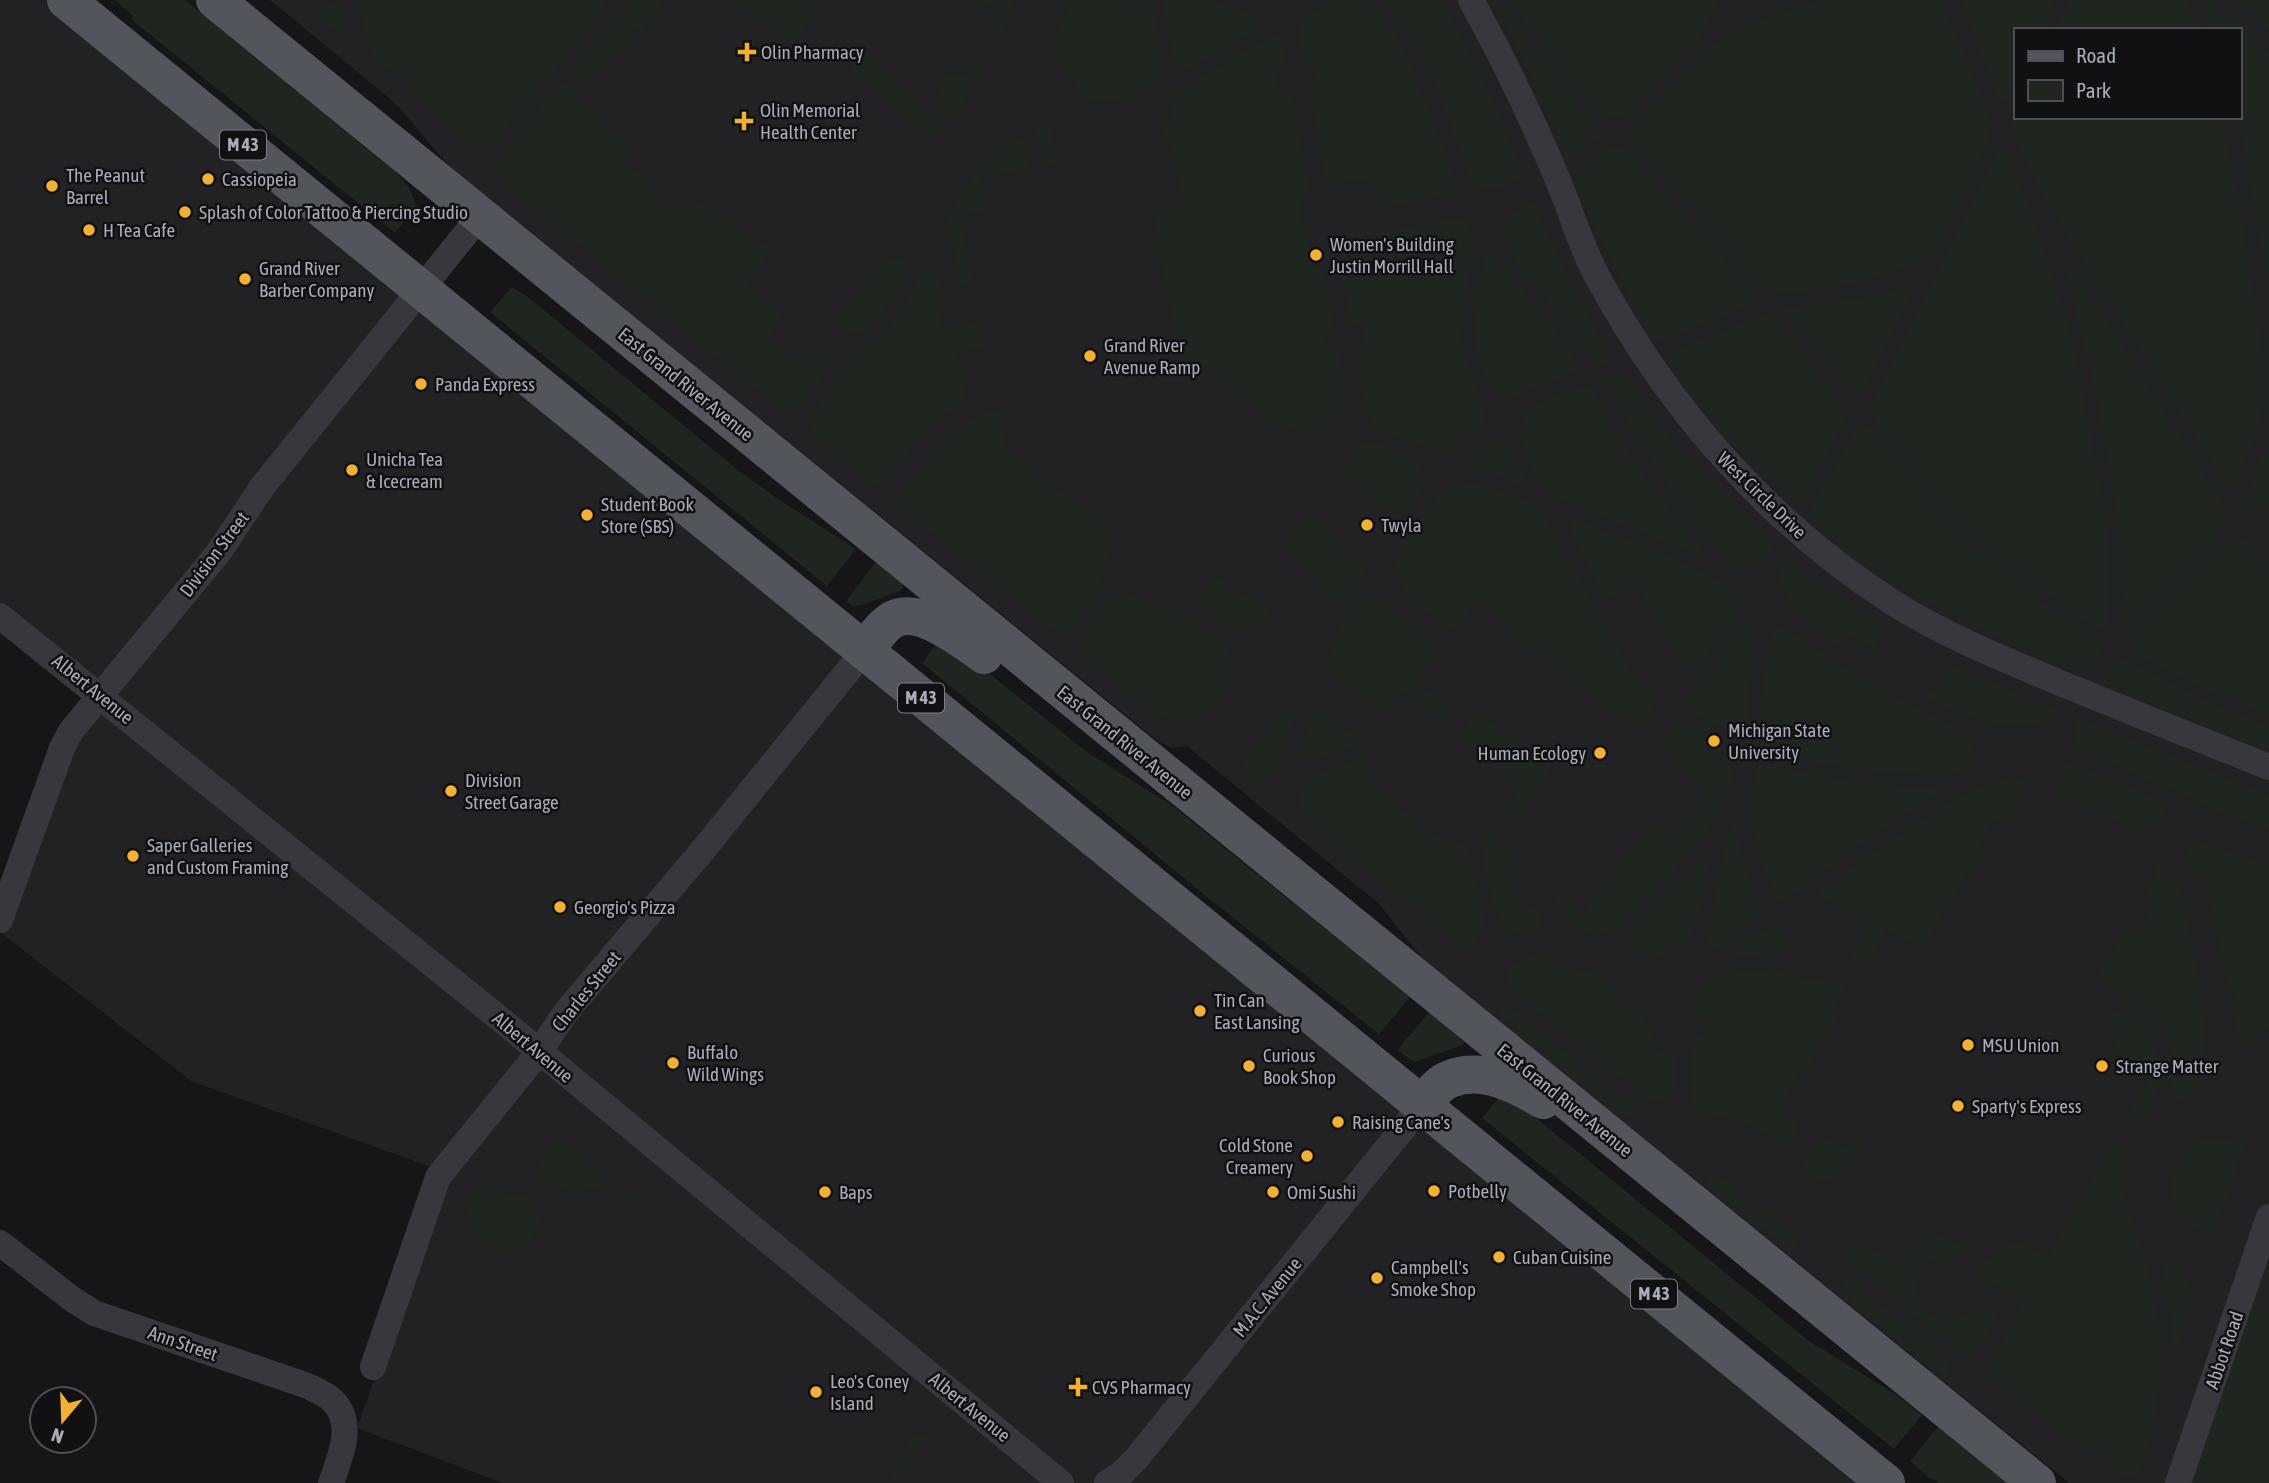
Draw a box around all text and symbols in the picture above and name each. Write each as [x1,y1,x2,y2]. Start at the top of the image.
legend [2014,28,2241,119]
place label: Olin Pharmacy [761,41,864,63]
text: Road [2076,43,2116,67]
marker: Olin Pharmacy [739,44,755,60]
text: Park [2076,78,2111,102]
place label: Olin Memorial Health Center [760,99,860,143]
marker: Olin Memorial Health Center [734,111,754,131]
road number: M 43 [220,130,266,160]
place label: The Peanut Barrel [66,164,145,208]
place label: Cassiopeia [222,168,297,190]
marker: Cassiopeia [200,171,216,187]
marker: The Peanut Barrel [44,178,60,194]
place label: Splash of Color Tattoo & Piercing Studio [199,201,468,223]
marker: Splash of Color Tattoo & Piercing Studio [177,204,193,220]
place label: H Tea Cafe [103,219,175,241]
marker: H Tea Cafe [81,222,97,238]
place label: Women's Building Justin Morrill Hall [1330,233,1455,277]
marker: Women's Building Justin Morrill Hall [1308,247,1324,263]
place label: Grand River Barber Company [259,257,375,301]
marker: Grand River Barber Company [237,271,253,287]
street label: East Grand River Avenue [614,323,758,445]
place label: Grand River Avenue Ramp [1104,334,1200,378]
marker: Grand River Avenue Ramp [1082,348,1098,364]
place label: Panda Express [435,373,535,395]
marker: Panda Express [413,376,429,392]
street label: West Circle Drive [1713,447,1811,543]
place label: Unicha Tea & Icecream [366,448,443,492]
marker: Unicha Tea & Icecream [344,462,360,478]
place label: Student Book Store (SBS) [601,493,694,537]
street label: Division Street [175,507,253,601]
marker: Student Book Store (SBS) [579,507,595,523]
place label: Twyla [1381,514,1422,536]
marker: Twyla [1359,517,1375,533]
street label: Albert Avenue [48,650,138,728]
street label: East Grand River Avenue [1053,681,1197,803]
road number: M 43 [898,684,944,712]
place label: Michigan State University [1728,719,1830,763]
marker: Michigan State University [1706,733,1722,749]
place label: Human Ecology [1478,742,1586,764]
marker: Human Ecology [1592,745,1608,761]
place label: Division Street Garage [465,769,559,813]
marker: Division Street Garage [443,783,459,799]
place label: Saper Galleries and Custom Framing [147,834,289,878]
marker: Saper Galleries and Custom Framing [125,848,141,864]
place label: Georgio's Pizza [574,896,676,918]
marker: Georgio's Pizza [552,899,568,915]
street label: Charles Street [547,947,625,1035]
place label: Tin Can East Lansing [1214,989,1300,1033]
marker: Tin Can East Lansing [1192,1003,1208,1019]
street label: Albert Avenue [488,1007,578,1087]
place label: MSU Union [1982,1034,2059,1056]
marker: MSU Union [1960,1037,1976,1053]
street label: East Grand River Avenue [1493,1039,1637,1161]
place label: Buffalo Wild Wings [687,1041,764,1085]
place label: Curious Book Shop [1263,1044,1336,1088]
marker: Buffalo Wild Wings [665,1055,681,1071]
place label: Strange Matter [2116,1055,2219,1077]
marker: Curious Book Shop [1241,1058,1257,1074]
marker: Strange Matter [2094,1058,2110,1074]
place label: Sparty's Express [1972,1095,2082,1117]
marker: Sparty's Express [1950,1098,1966,1114]
place label: Raising Cane's [1352,1111,1451,1133]
marker: Raising Cane's [1330,1114,1346,1130]
place label: Cold Stone Creamery [1219,1134,1293,1178]
marker: Cold Stone Creamery [1299,1148,1315,1164]
place label: Potbelly [1448,1180,1507,1202]
place label: Baps [839,1181,873,1203]
place label: Omi Sushi [1287,1181,1356,1203]
marker: Potbelly [1426,1183,1442,1199]
marker: Baps [817,1184,833,1200]
marker: Omi Sushi [1265,1184,1281,1200]
place label: Cuban Cuisine [1513,1246,1611,1268]
marker: Cuban Cuisine [1491,1249,1507,1265]
street label: M.A.C. Avenue [1228,1253,1306,1341]
place label: Campbell's Smoke Shop [1391,1256,1476,1300]
marker: Campbell's Smoke Shop [1369,1270,1385,1286]
road number: M 43 [1631,1280,1677,1308]
street label: Abbot Road [2200,1308,2248,1392]
street label: Ann Street [145,1321,221,1365]
street label: Albert Avenue [925,1368,1015,1446]
place label: Leo's Coney Island [830,1370,910,1414]
place label: CVS Pharmacy [1092,1376,1191,1398]
marker: CVS Pharmacy [1070,1379,1086,1395]
marker: Leo's Coney Island [808,1384,824,1400]
north arrow [28,1385,98,1455]
text: N [49,1424,66,1448]

